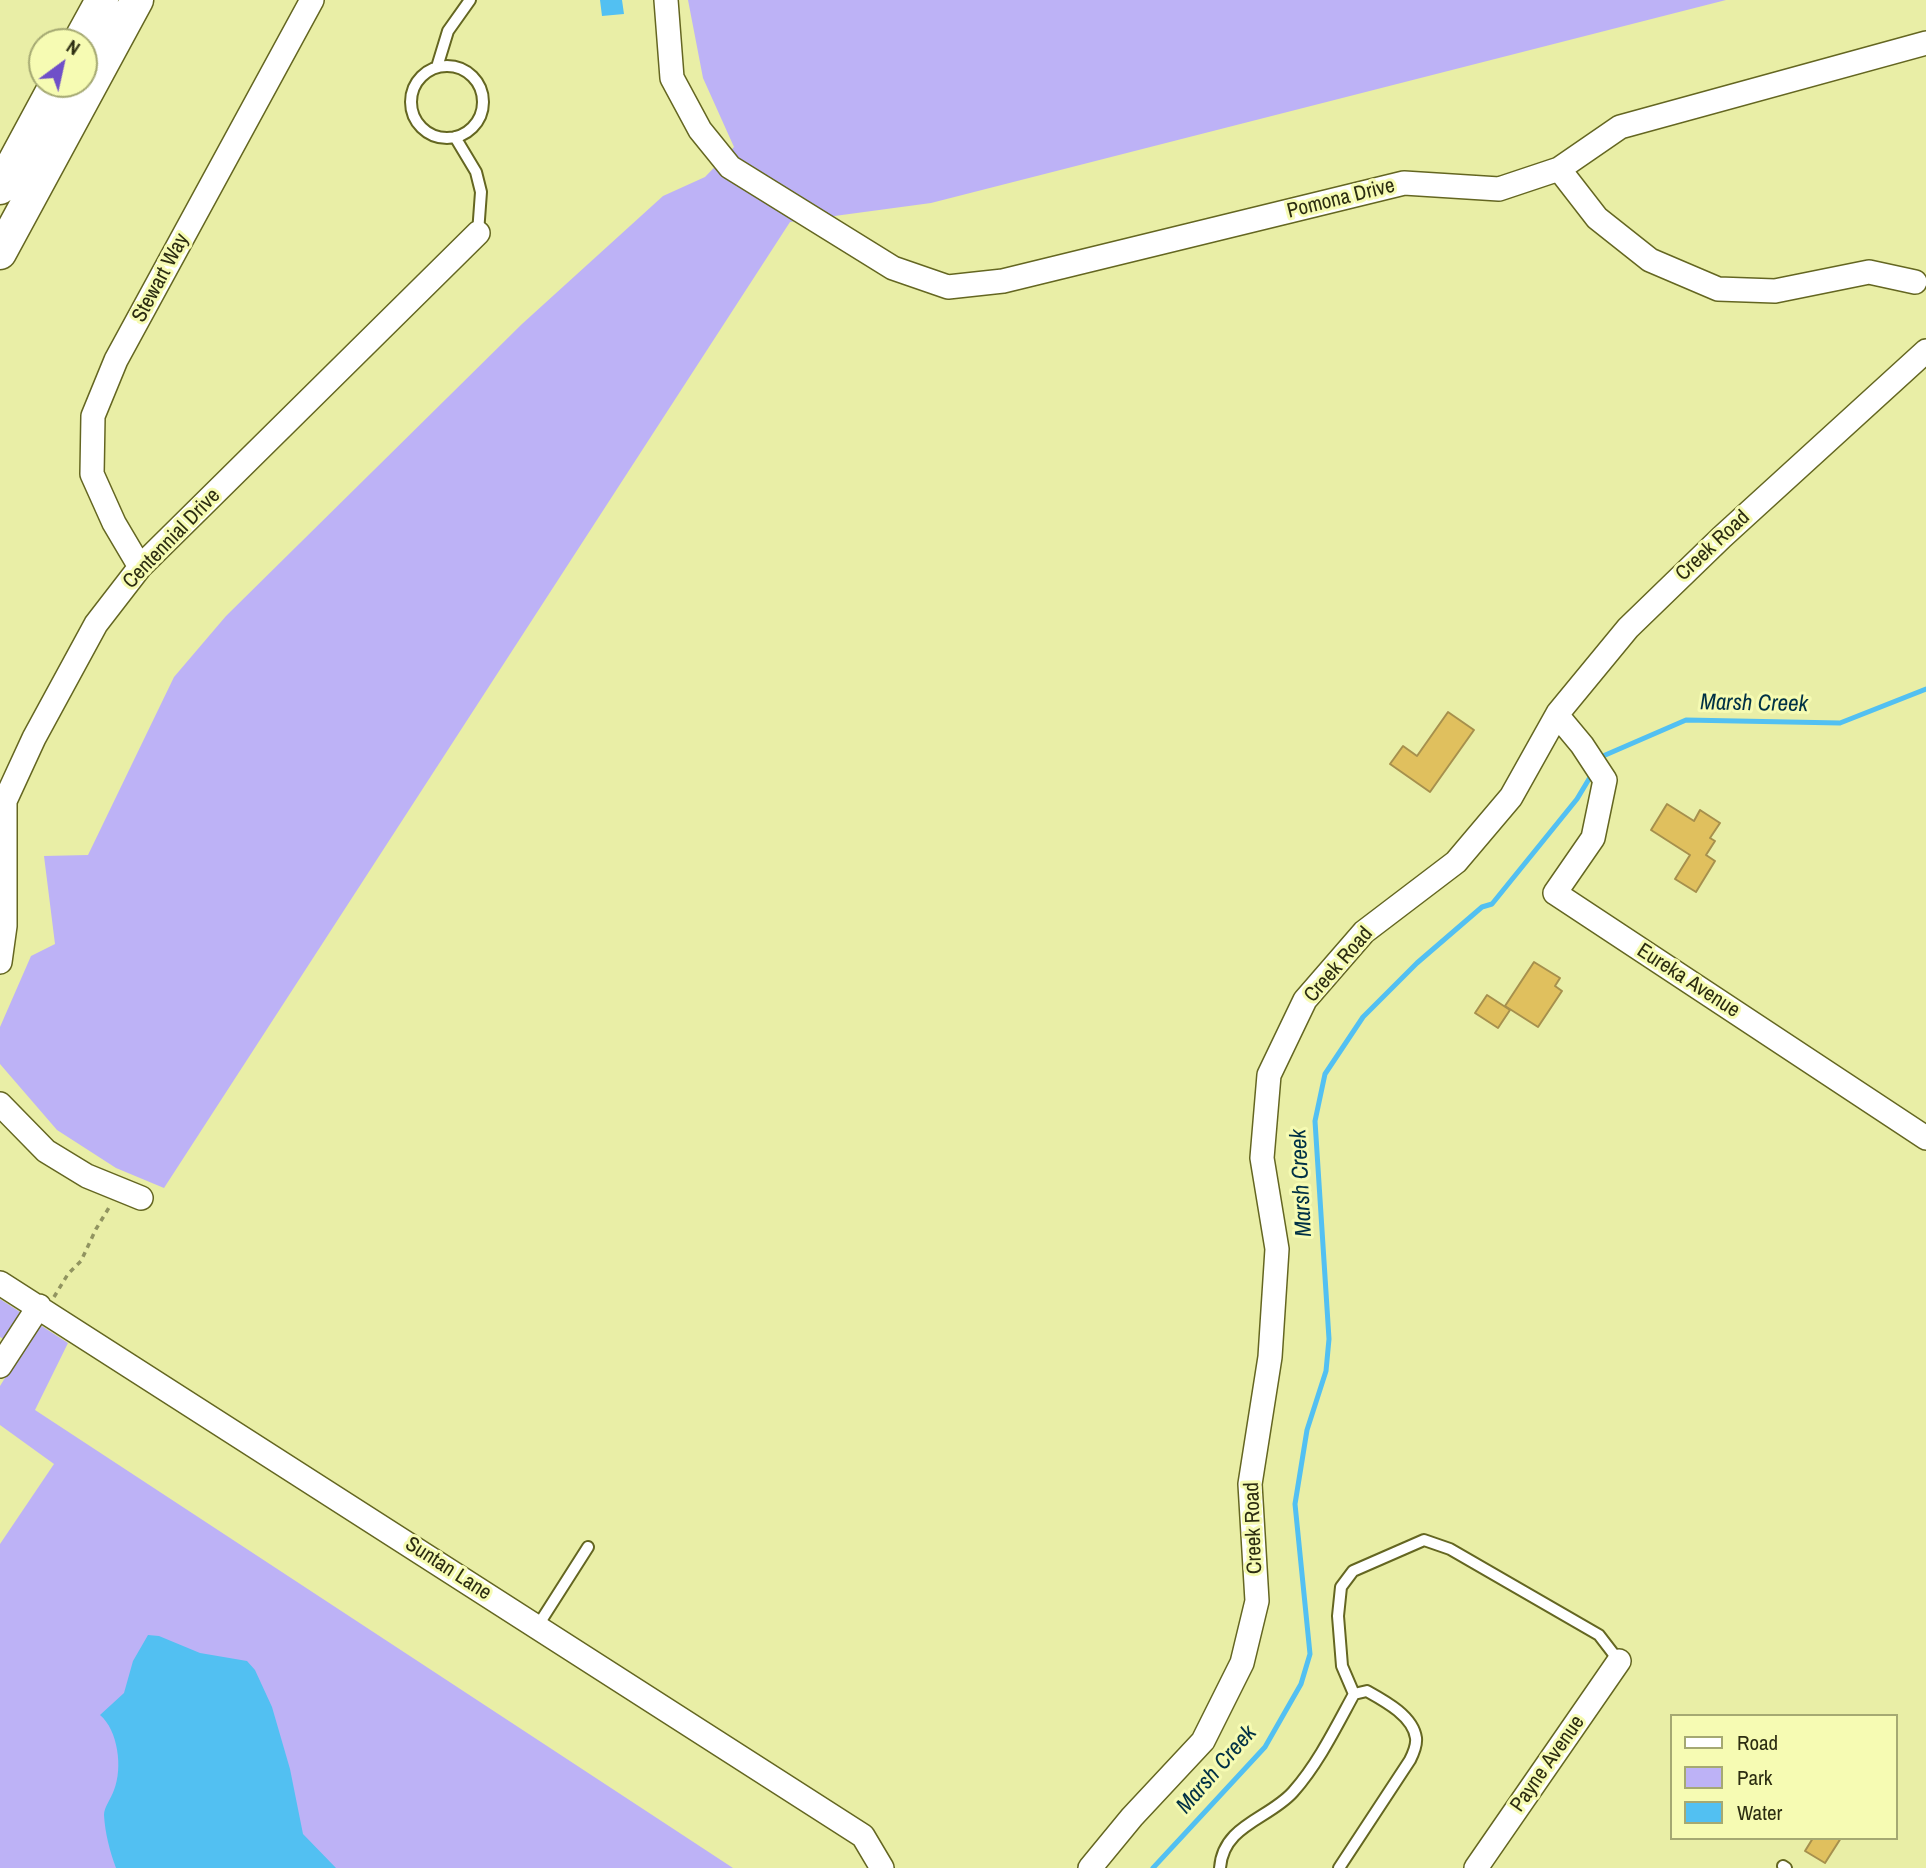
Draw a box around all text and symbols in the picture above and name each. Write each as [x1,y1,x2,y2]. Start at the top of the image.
north arrow [28,28,98,98]
text: N [62,33,85,61]
street label: Pomona Drive [1285,173,1397,225]
street label: Stewart Way [127,229,195,327]
street label: Centennial Drive [118,484,226,594]
street label: Creek Road [1671,505,1755,587]
water label: Marsh Creek [1700,689,1808,719]
street label: Creek Road [1299,922,1379,1008]
street label: Eureka Avenue [1632,938,1744,1024]
water label: Marsh Creek [1285,1128,1319,1238]
street label: Creek Road [1240,1482,1268,1574]
street label: Suntan Lane [400,1532,496,1606]
street label: Payne Avenue [1506,1711,1590,1817]
legend [1671,1714,1898,1840]
water label: Marsh Creek [1171,1720,1263,1820]
text: Road [1737,1728,1778,1757]
text: Park [1737,1763,1772,1792]
text: Water [1737,1798,1782,1827]

